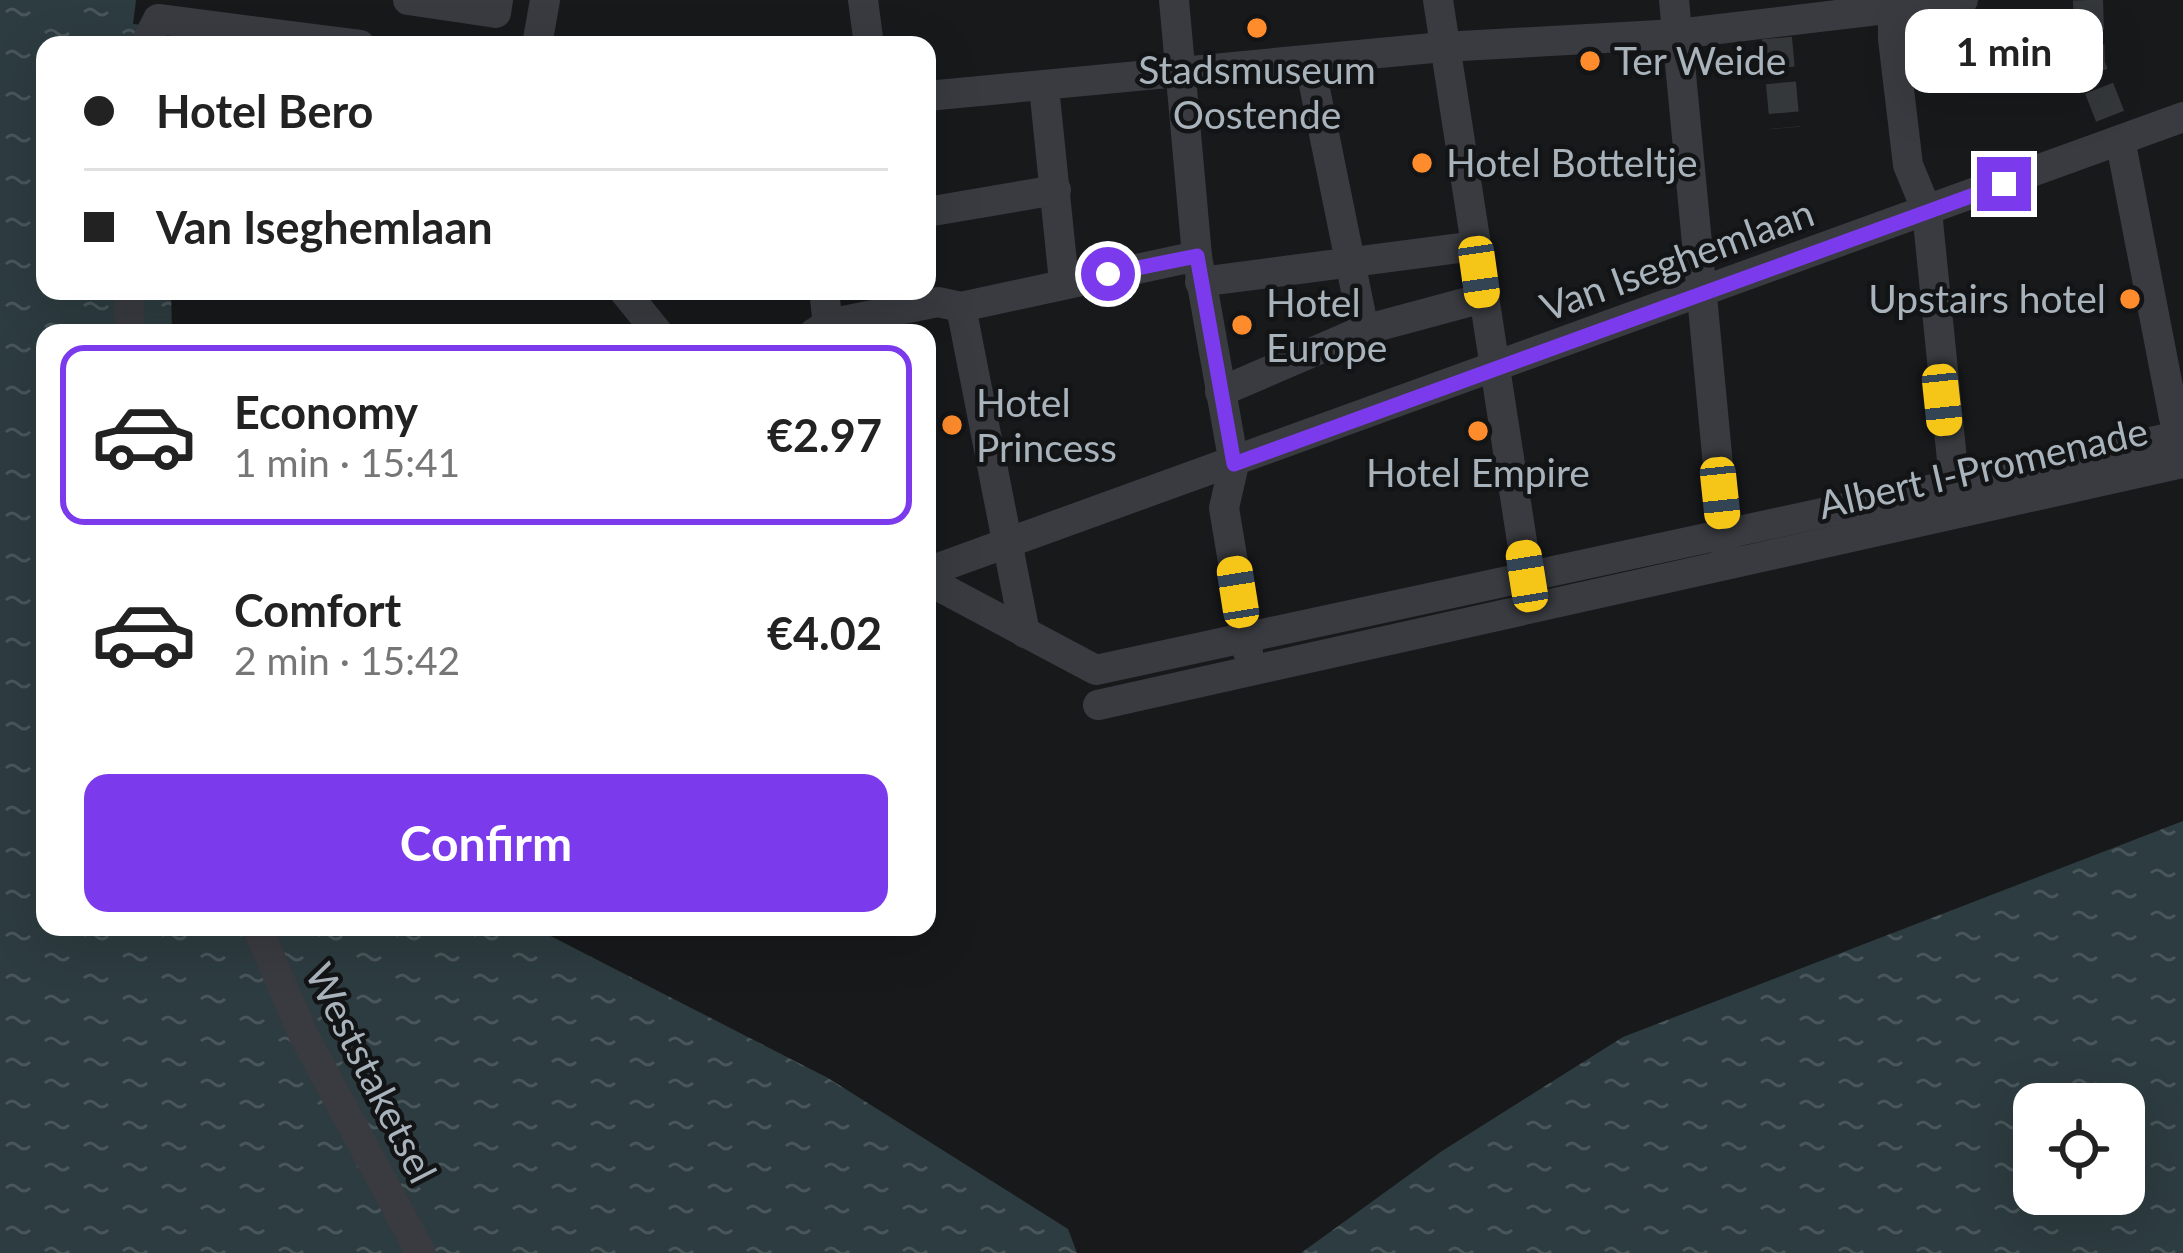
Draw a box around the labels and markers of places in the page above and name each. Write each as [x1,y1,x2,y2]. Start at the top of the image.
marker: Stadsmuseum Oostende [1244,15,1270,41]
place label: Ter Weide [1614,37,1786,83]
place label: Stadsmuseum Oostende [1138,46,1376,137]
marker: Ter Weide [1577,48,1603,74]
place label: Hotel Botteltje [1446,139,1698,185]
marker: Hotel Botteltje [1409,150,1435,176]
place label: Upstairs hotel [1868,275,2106,321]
place label: Hotel Europe [1266,279,1387,370]
marker: Upstairs hotel [2117,286,2143,312]
marker: Hotel Europe [1229,312,1255,338]
place label: Hotel Princess [976,379,1117,470]
marker: Hotel Princess [939,412,965,438]
marker: Hotel Empire [1465,418,1491,444]
place label: Hotel Empire [1366,449,1590,495]

